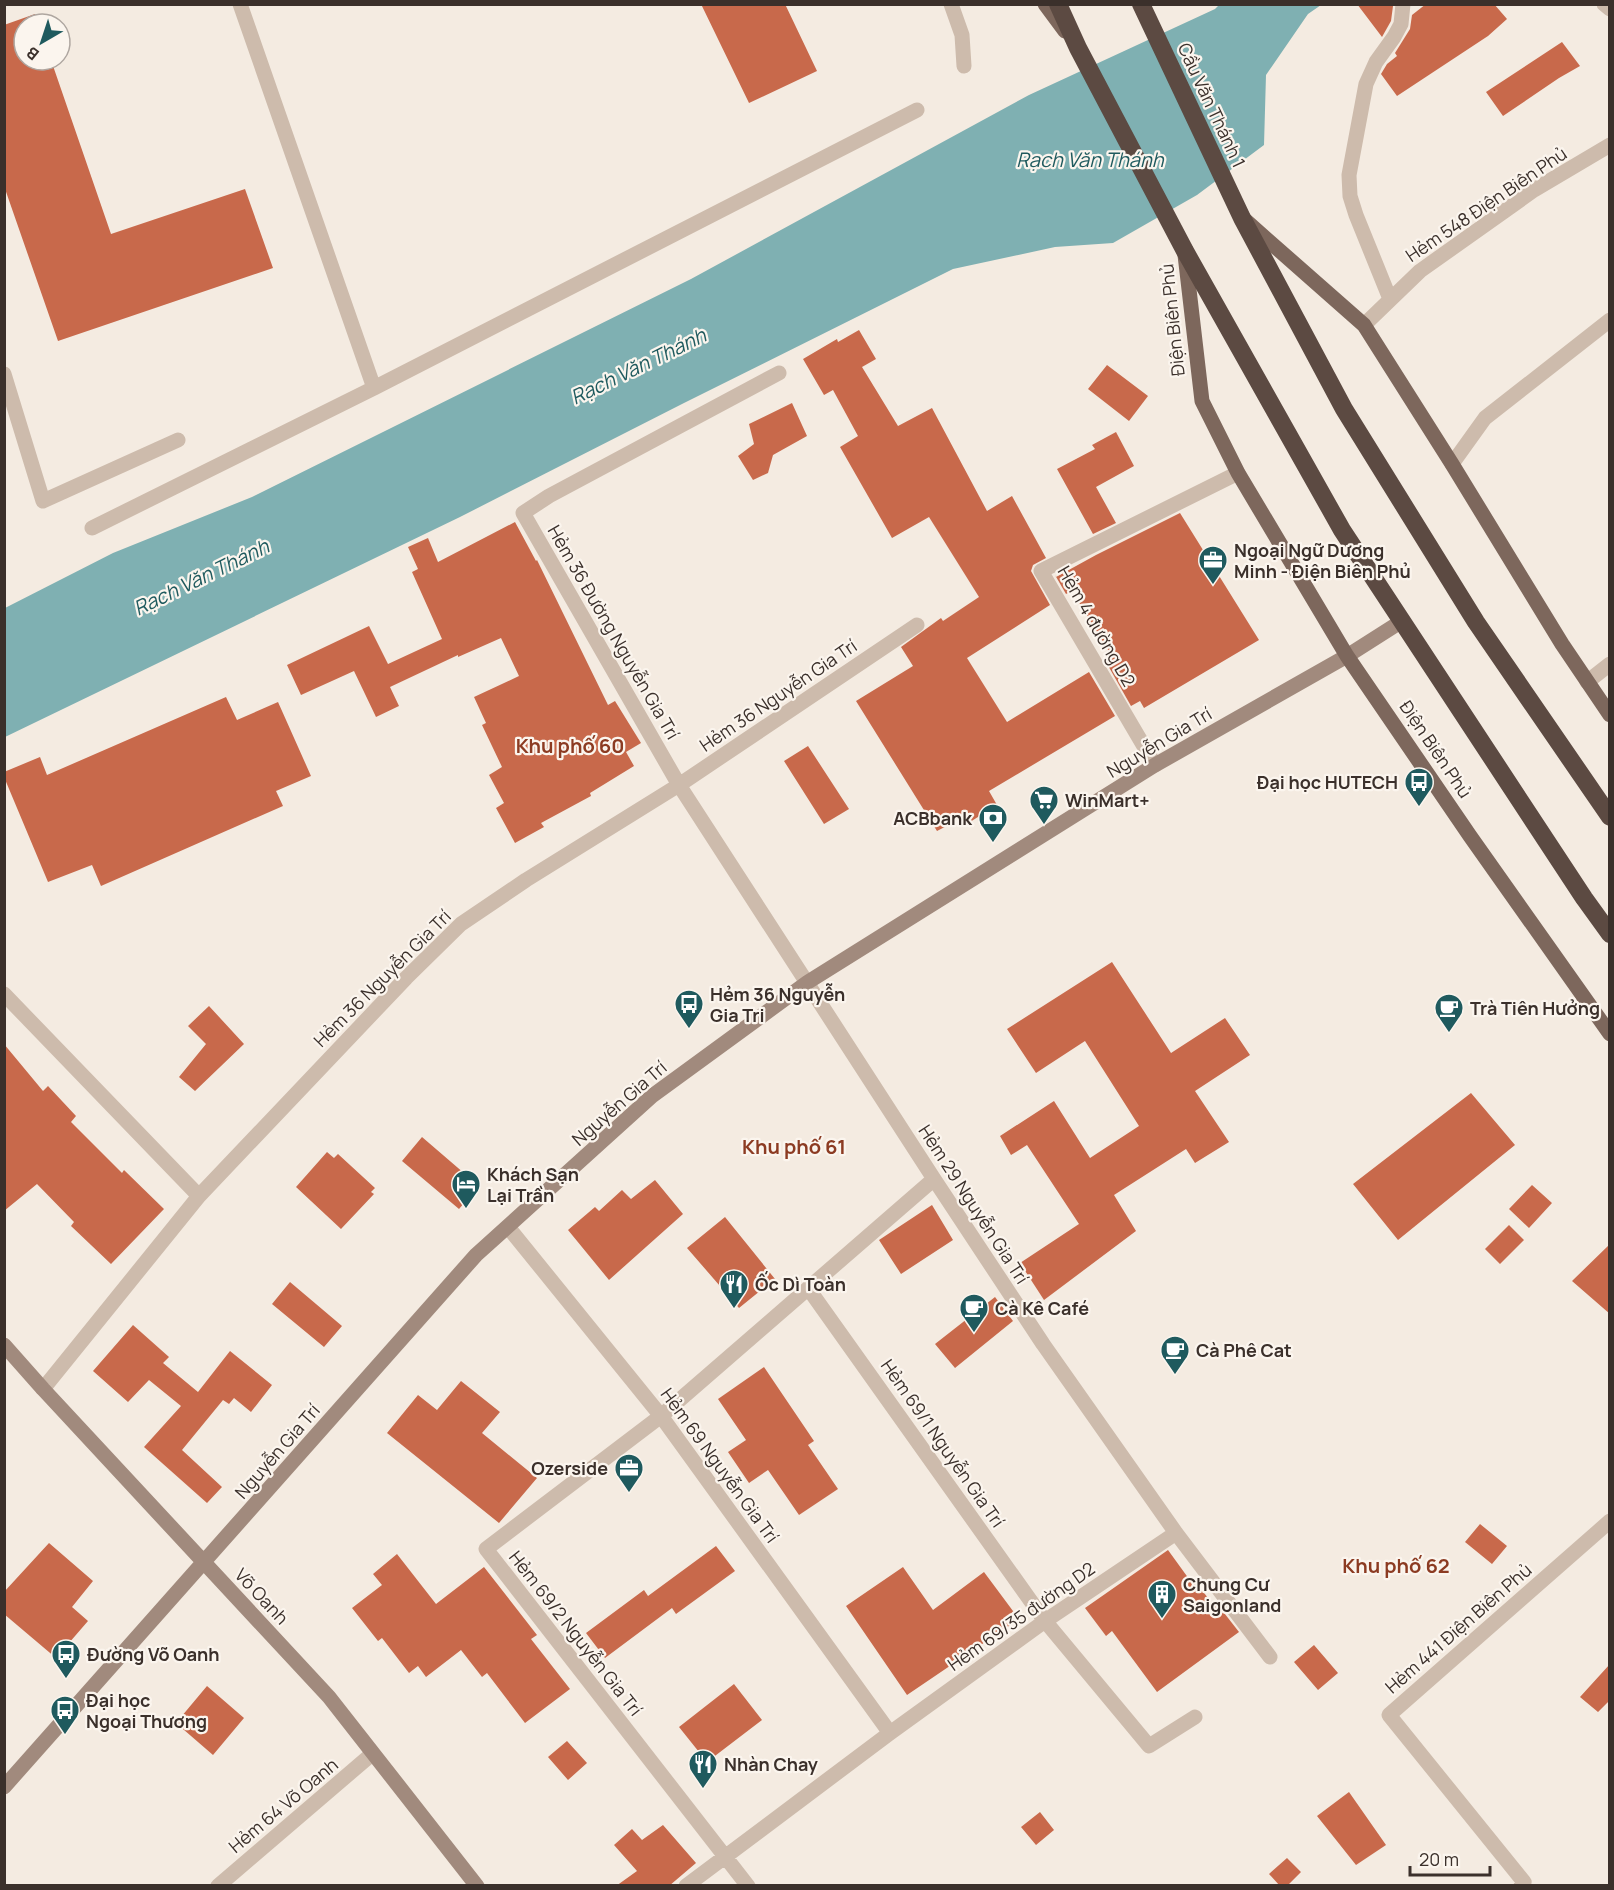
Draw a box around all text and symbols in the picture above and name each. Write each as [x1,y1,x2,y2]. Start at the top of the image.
north arrow [12,12,72,72]
street label: Cầu Văn Thánh 1 [1173,39,1251,171]
text: B [22,42,43,65]
street label: Hẻm 548 Điện Biên Phủ [1401,141,1571,267]
water label: Rạch Văn Thánh [1016,146,1165,173]
street label: Điện Biên Phủ [1154,263,1190,377]
water label: Rạch Văn Thánh [566,321,711,410]
street label: Hẻm 36 Đường Nguyễn Gia Trí [543,521,685,743]
water label: Rạch Văn Thánh [129,532,274,621]
place label: Ngoại Ngữ Dương Minh - Điện Biên Phủ [1234,538,1411,583]
office icon: Ngoại Ngữ Dương Minh - Điện Biên Phủ [1197,544,1229,586]
street label: Hẻm 4 đường D2 [1053,561,1141,691]
street label: Hẻm 36 Nguyễn Gia Trí [695,633,861,757]
street label: Điện Biên Phủ [1395,696,1477,802]
street label: Nguyễn Gia Trí [1102,701,1216,783]
district label: Khu phố 60 [516,732,624,759]
bus stop icon: Đại học HUTECH [1403,766,1435,808]
place label: Đại học HUTECH [1257,770,1398,794]
supermarket icon: WinMart+ [1028,784,1060,826]
place label: WinMart+ [1065,788,1150,812]
bank icon: ACBbank [977,802,1009,844]
place label: ACBbank [893,806,973,830]
street label: Hẻm 36 Nguyễn Gia Trí [308,904,456,1052]
place label: Hẻm 36 Nguyễn Gia Tri [710,982,845,1027]
bus stop icon: Hẻm 36 Nguyễn Gia Tri [673,988,705,1030]
cafe icon: Trà Tiên Hưởng [1433,992,1465,1034]
place label: Trà Tiên Hưởng [1470,996,1600,1020]
street label: Nguyễn Gia Trí [566,1055,672,1151]
street label: Hẻm 29 Nguyễn Gia Trí [914,1120,1034,1288]
district label: Khu phố 61 [742,1133,846,1160]
place label: Khách Sạn Lại Trần [487,1162,579,1207]
hotel icon: Khách Sạn Lại Trần [450,1168,482,1210]
restaurant icon: Ốc Dì Toàn [718,1268,750,1310]
place label: Ốc Dì Toàn [755,1271,846,1296]
cafe icon: Cà Kê Café [958,1292,990,1334]
place label: Cà Kê Café [995,1296,1089,1320]
cafe icon: Cà Phê Cat [1159,1334,1191,1376]
place label: Cà Phê Cat [1196,1338,1292,1362]
street label: Hẻm 69/1 Nguyễn Gia Trí [876,1354,1010,1532]
street label: Hẻm 69 Nguyễn Gia Trí [656,1383,784,1547]
street label: Nguyễn Gia Trí [229,1398,325,1504]
office icon: Ozerside [613,1452,645,1494]
place label: Ozerside [531,1456,608,1480]
street label: Hẻm 69/2 Nguyễn Gia Trí [504,1546,648,1720]
district label: Khu phố 62 [1342,1552,1450,1579]
street label: Hẻm 69/35 đường D2 [943,1556,1099,1676]
street label: Hẻm 441 Điện Biên Phủ [1380,1558,1536,1698]
street label: Võ Oanh [230,1563,294,1629]
place label: Chung Cư Saigonland [1183,1572,1281,1617]
building icon: Chung Cư Saigonland [1146,1578,1178,1620]
bus stop icon: Đường Võ Oanh [50,1638,82,1680]
place label: Đường Võ Oanh [87,1642,220,1666]
place label: Đại học Ngoại Thương [86,1688,207,1733]
bus stop icon: Đại học Ngoại Thương [49,1694,81,1736]
restaurant icon: Nhàn Chay [687,1748,719,1790]
street label: Hẻm 64 Võ Oanh [223,1752,343,1858]
place label: Nhàn Chay [724,1752,818,1776]
scale bar [1410,1839,1490,1877]
text: 20 m [1419,1847,1459,1871]

